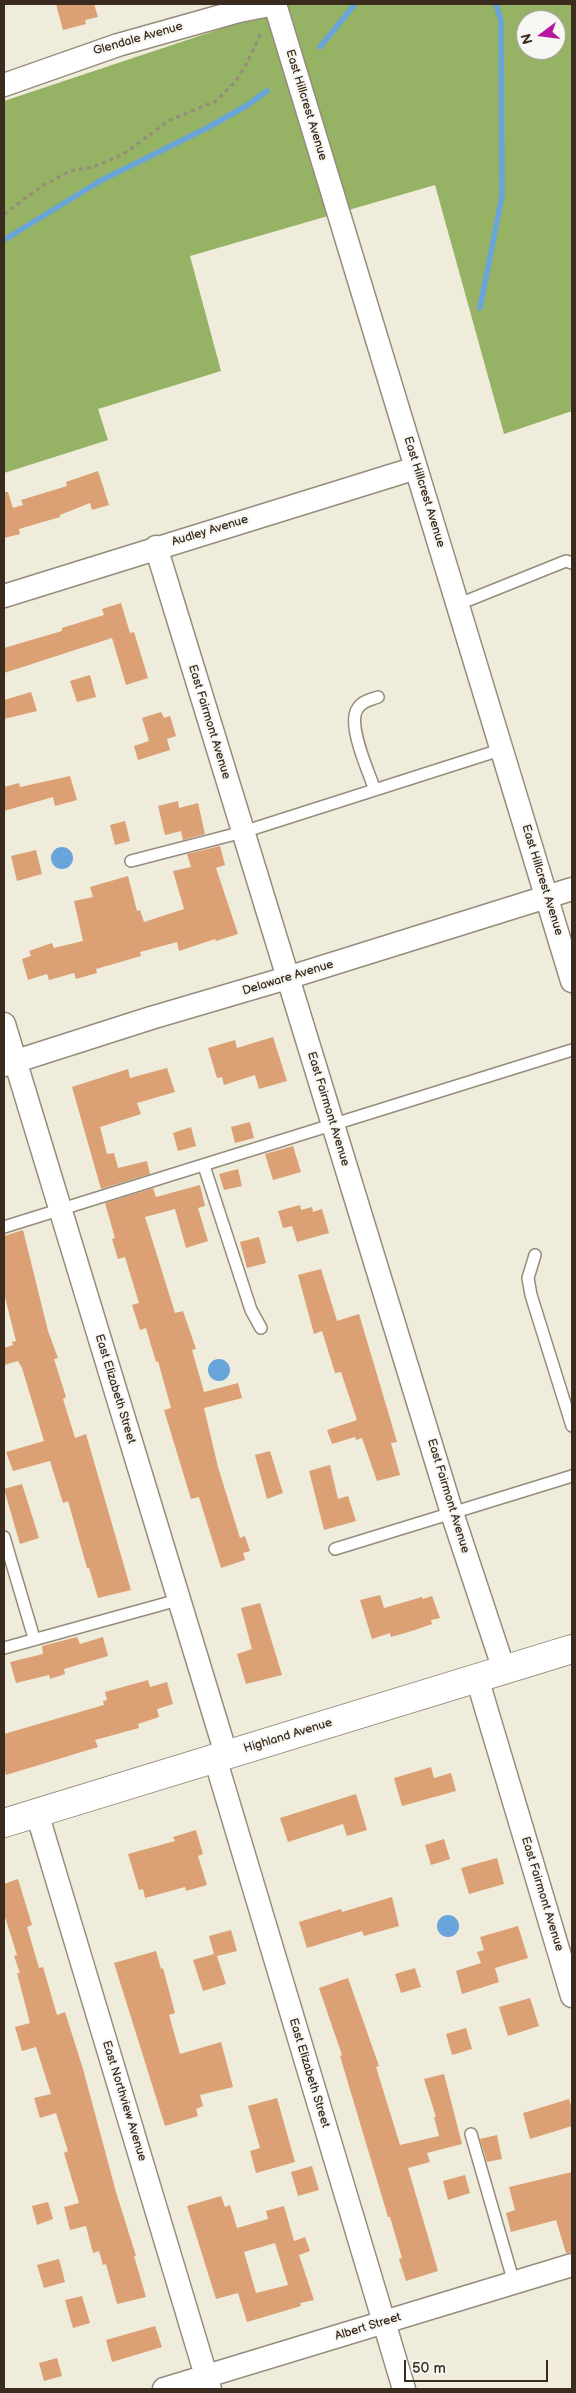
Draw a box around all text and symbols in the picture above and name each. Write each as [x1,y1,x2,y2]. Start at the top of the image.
north arrow [516,10,566,60]
street label: Glendale Avenue [92,19,184,59]
text: N [517,31,537,46]
street label: East Hillcrest Avenue [282,48,330,162]
street label: East Hillcrest Avenue [400,435,448,549]
street label: Audley Avenue [170,513,250,549]
street label: East Fairmont Avenue [185,663,233,781]
street label: East Hillcrest Avenue [518,823,566,937]
street label: Delaware Avenue [241,957,335,999]
street label: East Fairmont Avenue [304,1050,352,1168]
street label: East Elizabeth Street [91,1333,139,1445]
street label: East Fairmont Avenue [424,1437,472,1555]
street label: Highland Avenue [242,1716,334,1756]
street label: East Fairmont Avenue [518,1835,566,1953]
street label: East Elizabeth Street [285,2017,333,2129]
street label: East Northview Avenue [99,2039,149,2163]
street label: Albert Street [333,2310,403,2344]
scale bar [406,2350,550,2382]
text: 50 m [412,2359,446,2378]

